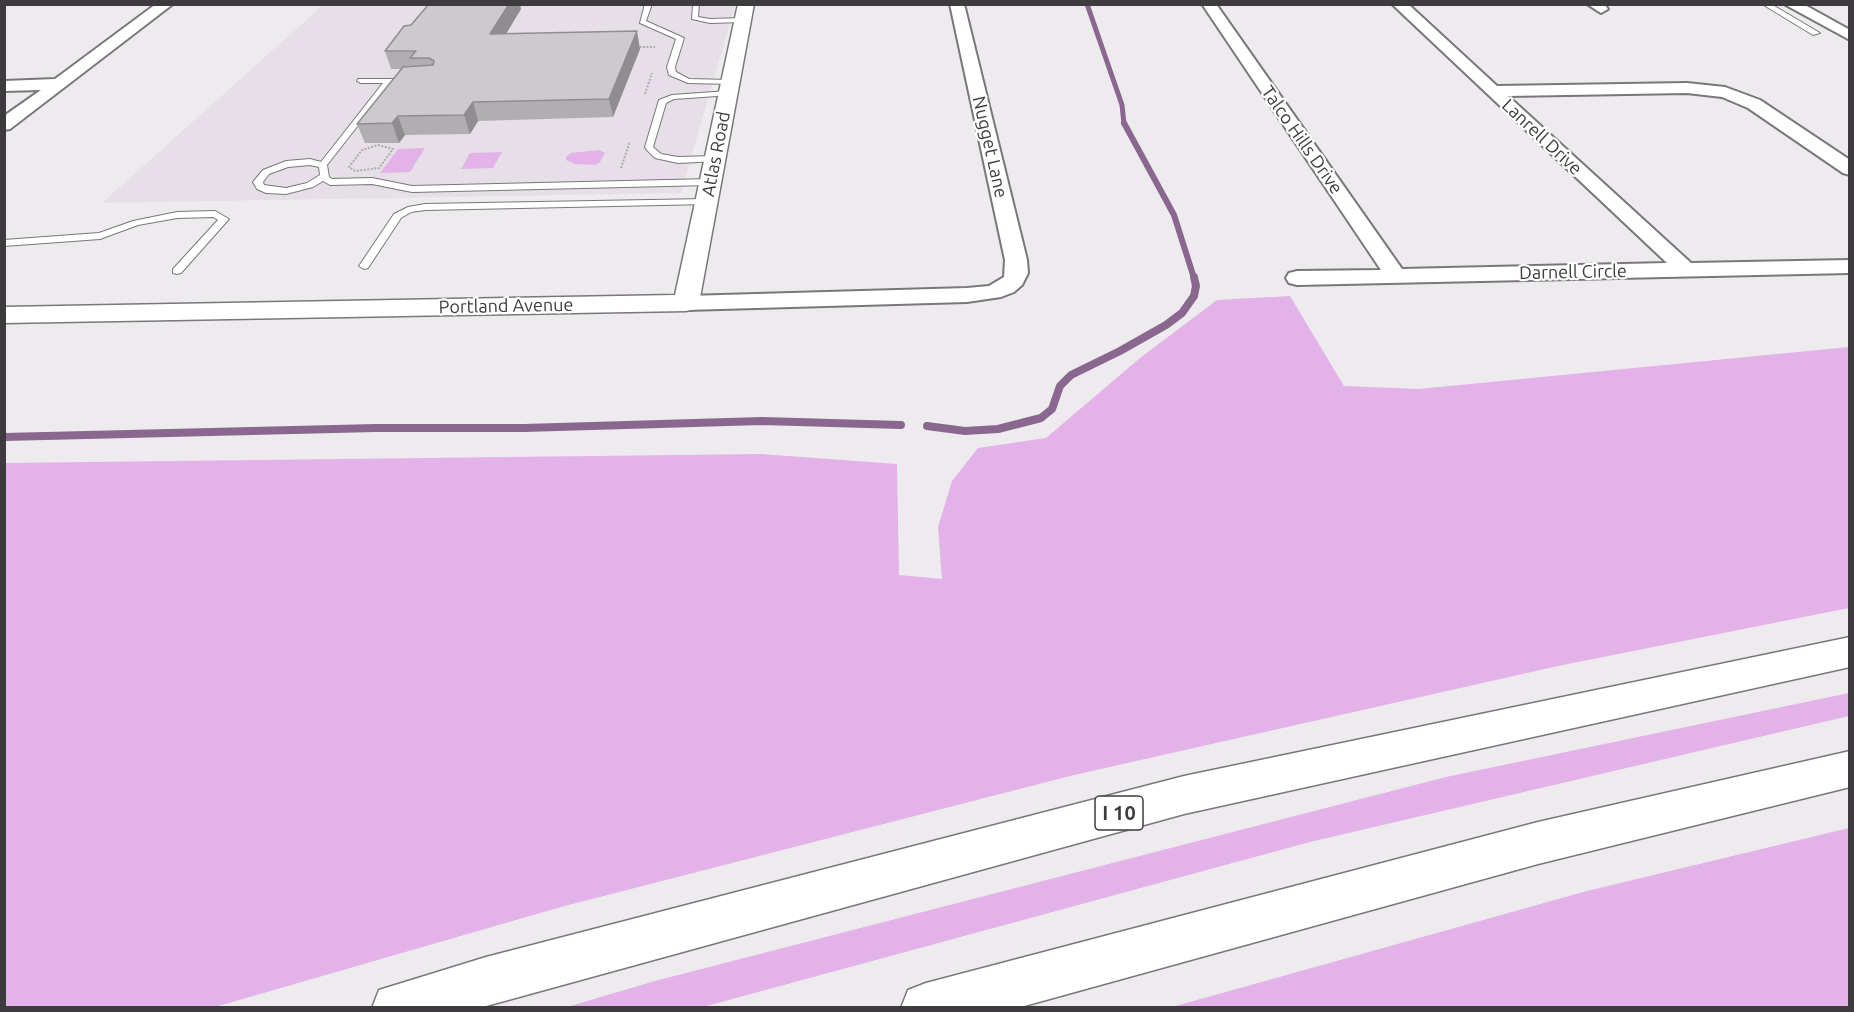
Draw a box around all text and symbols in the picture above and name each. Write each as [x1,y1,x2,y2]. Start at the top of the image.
street label: Talco Hills Drive [1257,82,1347,198]
street label: Nugget Lane [968,94,1012,200]
street label: Lanrell Drive [1497,94,1587,180]
street label: Atlas Road [697,110,735,198]
street label: Darnell Circle [1519,260,1627,284]
street label: Portland Avenue [439,294,573,318]
road number: I 10 [1095,796,1143,830]

